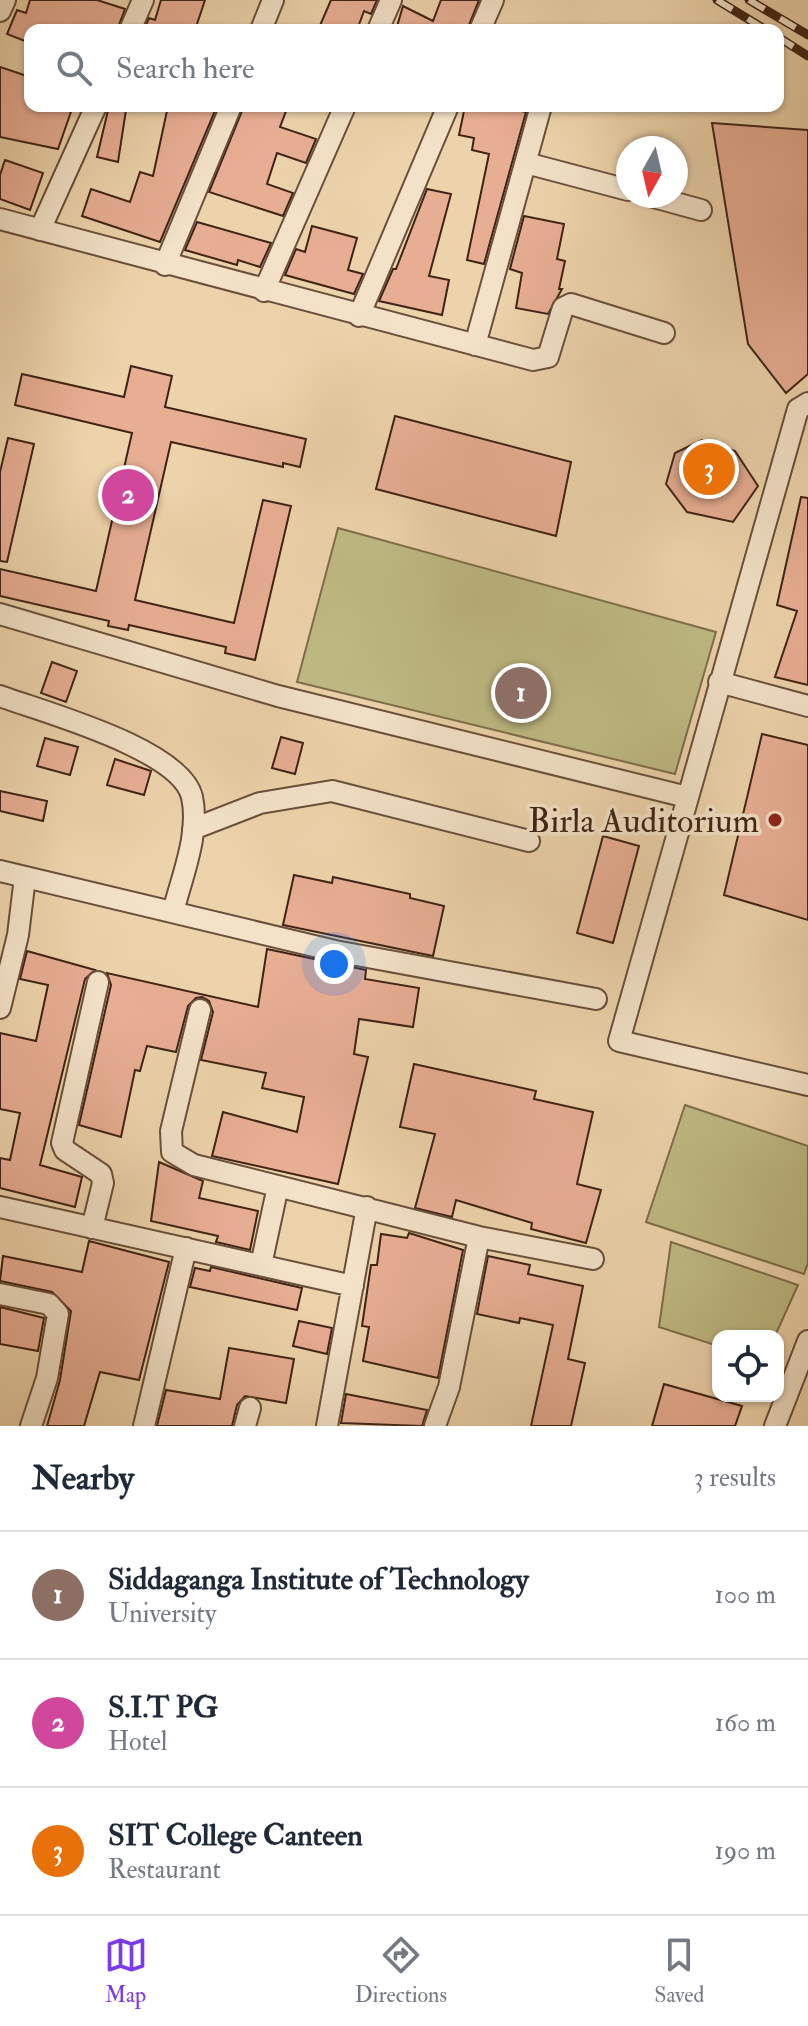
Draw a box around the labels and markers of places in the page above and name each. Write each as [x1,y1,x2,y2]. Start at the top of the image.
pin: 3 [683,439,735,499]
pin: 2 [102,465,154,525]
pin: 1 [495,663,547,723]
place label: Birla Auditorium [528,800,759,843]
marker: Birla Auditorium [766,811,784,829]

